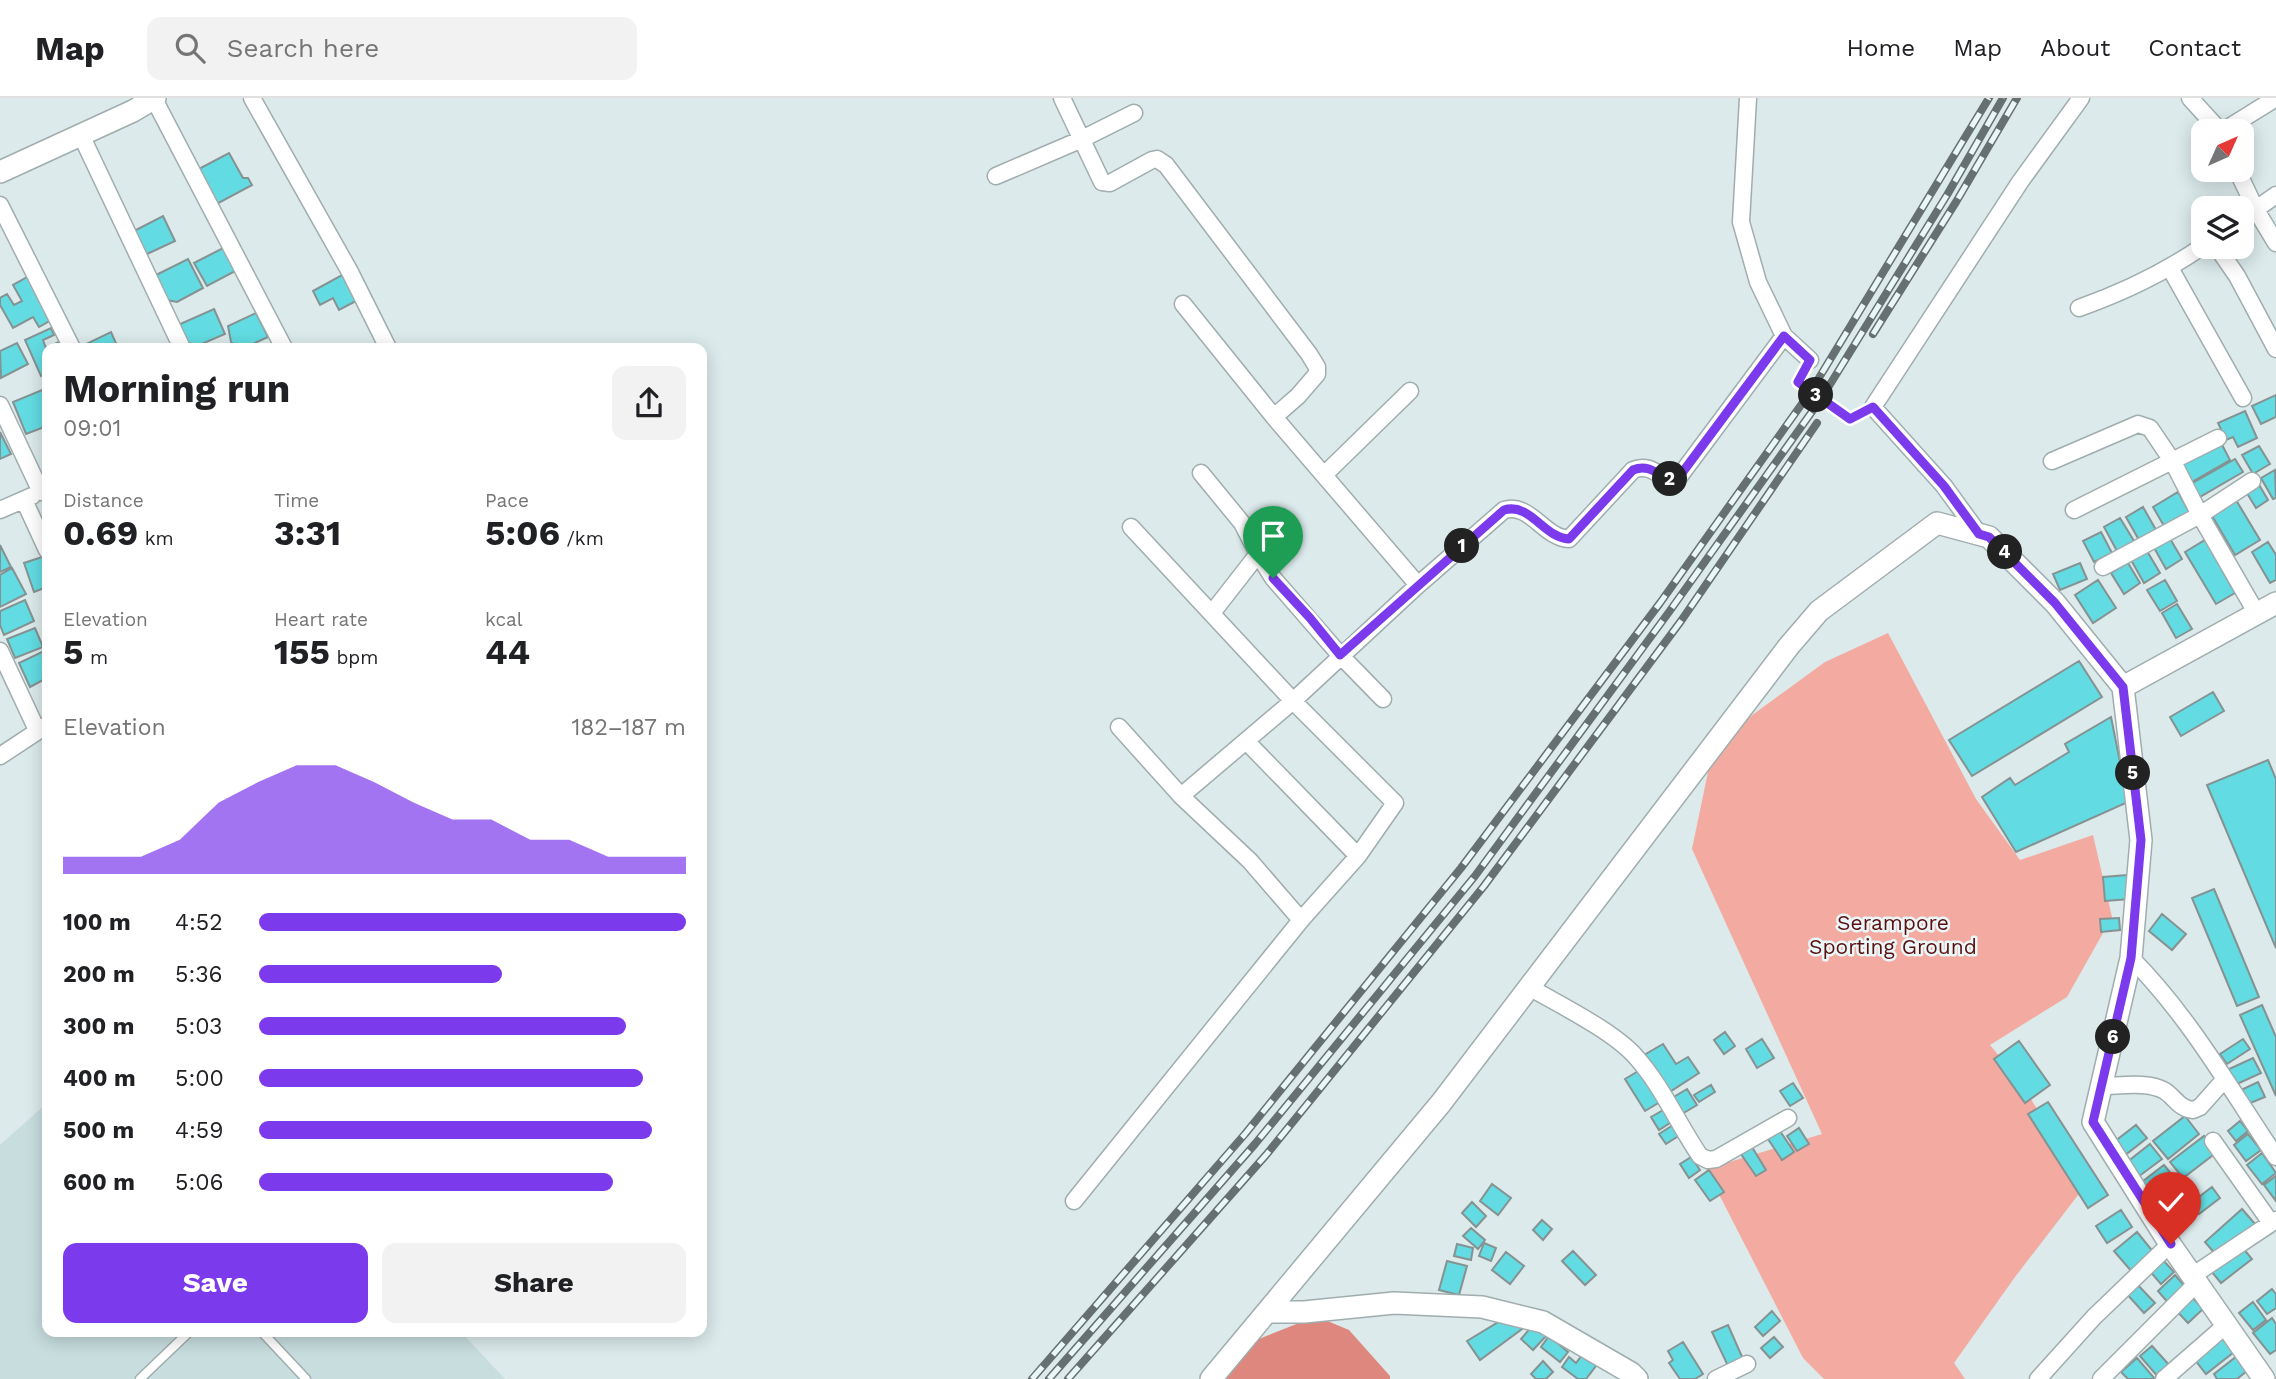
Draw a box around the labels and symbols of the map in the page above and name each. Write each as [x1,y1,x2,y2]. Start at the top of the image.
north arrow [2191,119,2254,182]
pin: 3 [1798,378,1834,412]
pin: 2 [1652,462,1688,496]
pin [1243,506,1303,578]
pin: 1 [1444,528,1480,564]
pin: 4 [1988,534,2022,570]
pin: 5 [2116,756,2150,790]
park label: Serampore Sporting Ground [1809,910,1977,959]
pin: 6 [2096,1020,2130,1054]
pin [2141,1172,2201,1244]

